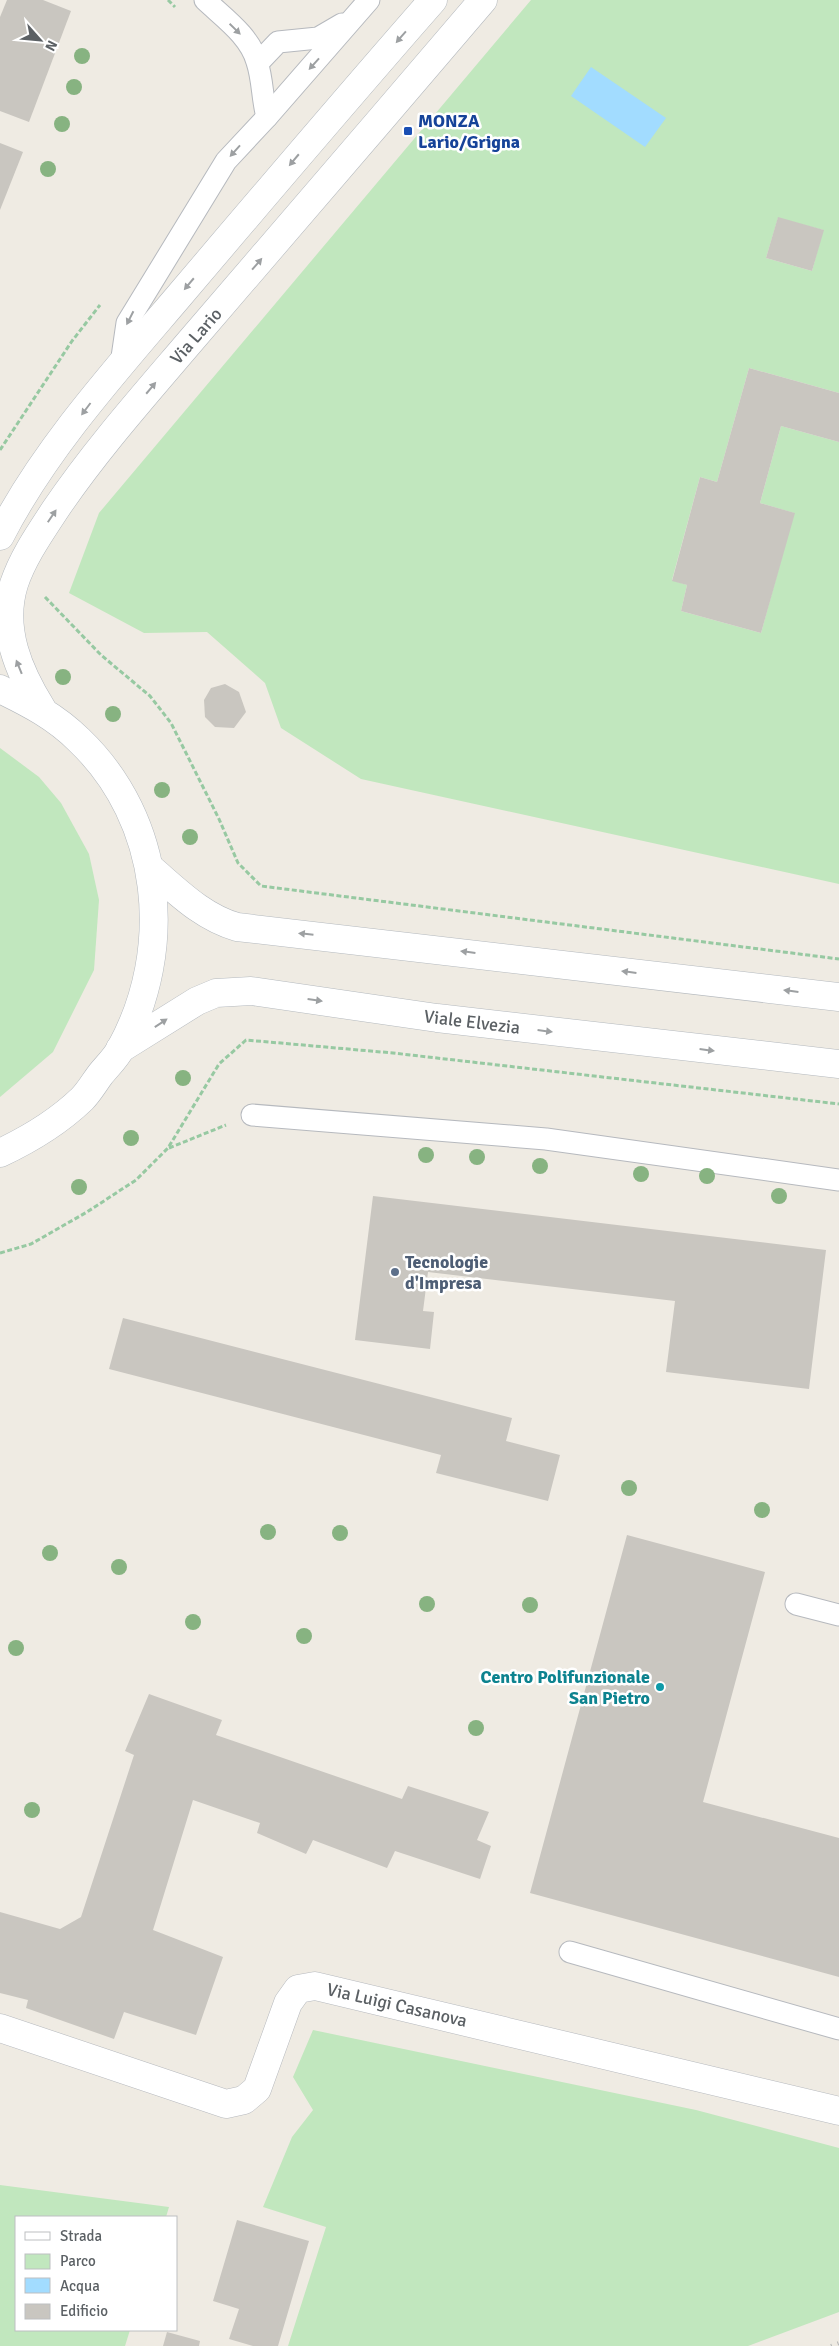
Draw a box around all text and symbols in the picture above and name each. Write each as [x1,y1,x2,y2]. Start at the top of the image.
north arrow [15,15,65,65]
one-way arrow [229,23,241,35]
one-way arrow [395,30,406,43]
text: N [41,37,61,54]
one-way arrow [309,57,320,70]
place label: MONZA Lario/Grigna [418,110,520,153]
marker: MONZA Lario/Grigna [402,125,414,137]
one-way arrow [230,145,241,157]
one-way arrow [289,153,300,166]
one-way arrow [251,258,262,270]
one-way arrow [184,277,195,290]
street label: Via Lario [165,303,227,369]
one-way arrow [126,310,134,325]
one-way arrow [146,381,157,394]
one-way arrow [81,402,91,416]
one-way arrow [47,509,57,522]
one-way arrow [15,659,22,674]
one-way arrow [298,930,314,938]
one-way arrow [460,948,476,956]
one-way arrow [621,968,637,976]
one-way arrow [782,987,798,995]
one-way arrow [307,996,323,1004]
street label: Viale Elvezia [423,1005,521,1039]
one-way arrow [154,1018,168,1028]
one-way arrow [538,1027,554,1035]
one-way arrow [699,1046,715,1054]
place label: Tecnologie d'Impresa [405,1251,488,1294]
marker: Tecnologie d'Impresa [389,1266,401,1278]
place label: Centro Polifunzionale San Pietro [481,1666,650,1709]
marker: Centro Polifunzionale San Pietro [654,1681,666,1693]
street label: Via Luigi Casanova [325,1978,469,2032]
legend [15,2216,178,2331]
text: Strada [60,2227,102,2245]
text: Parco [60,2252,96,2270]
text: Acqua [60,2277,100,2295]
text: Edificio [60,2302,108,2320]

